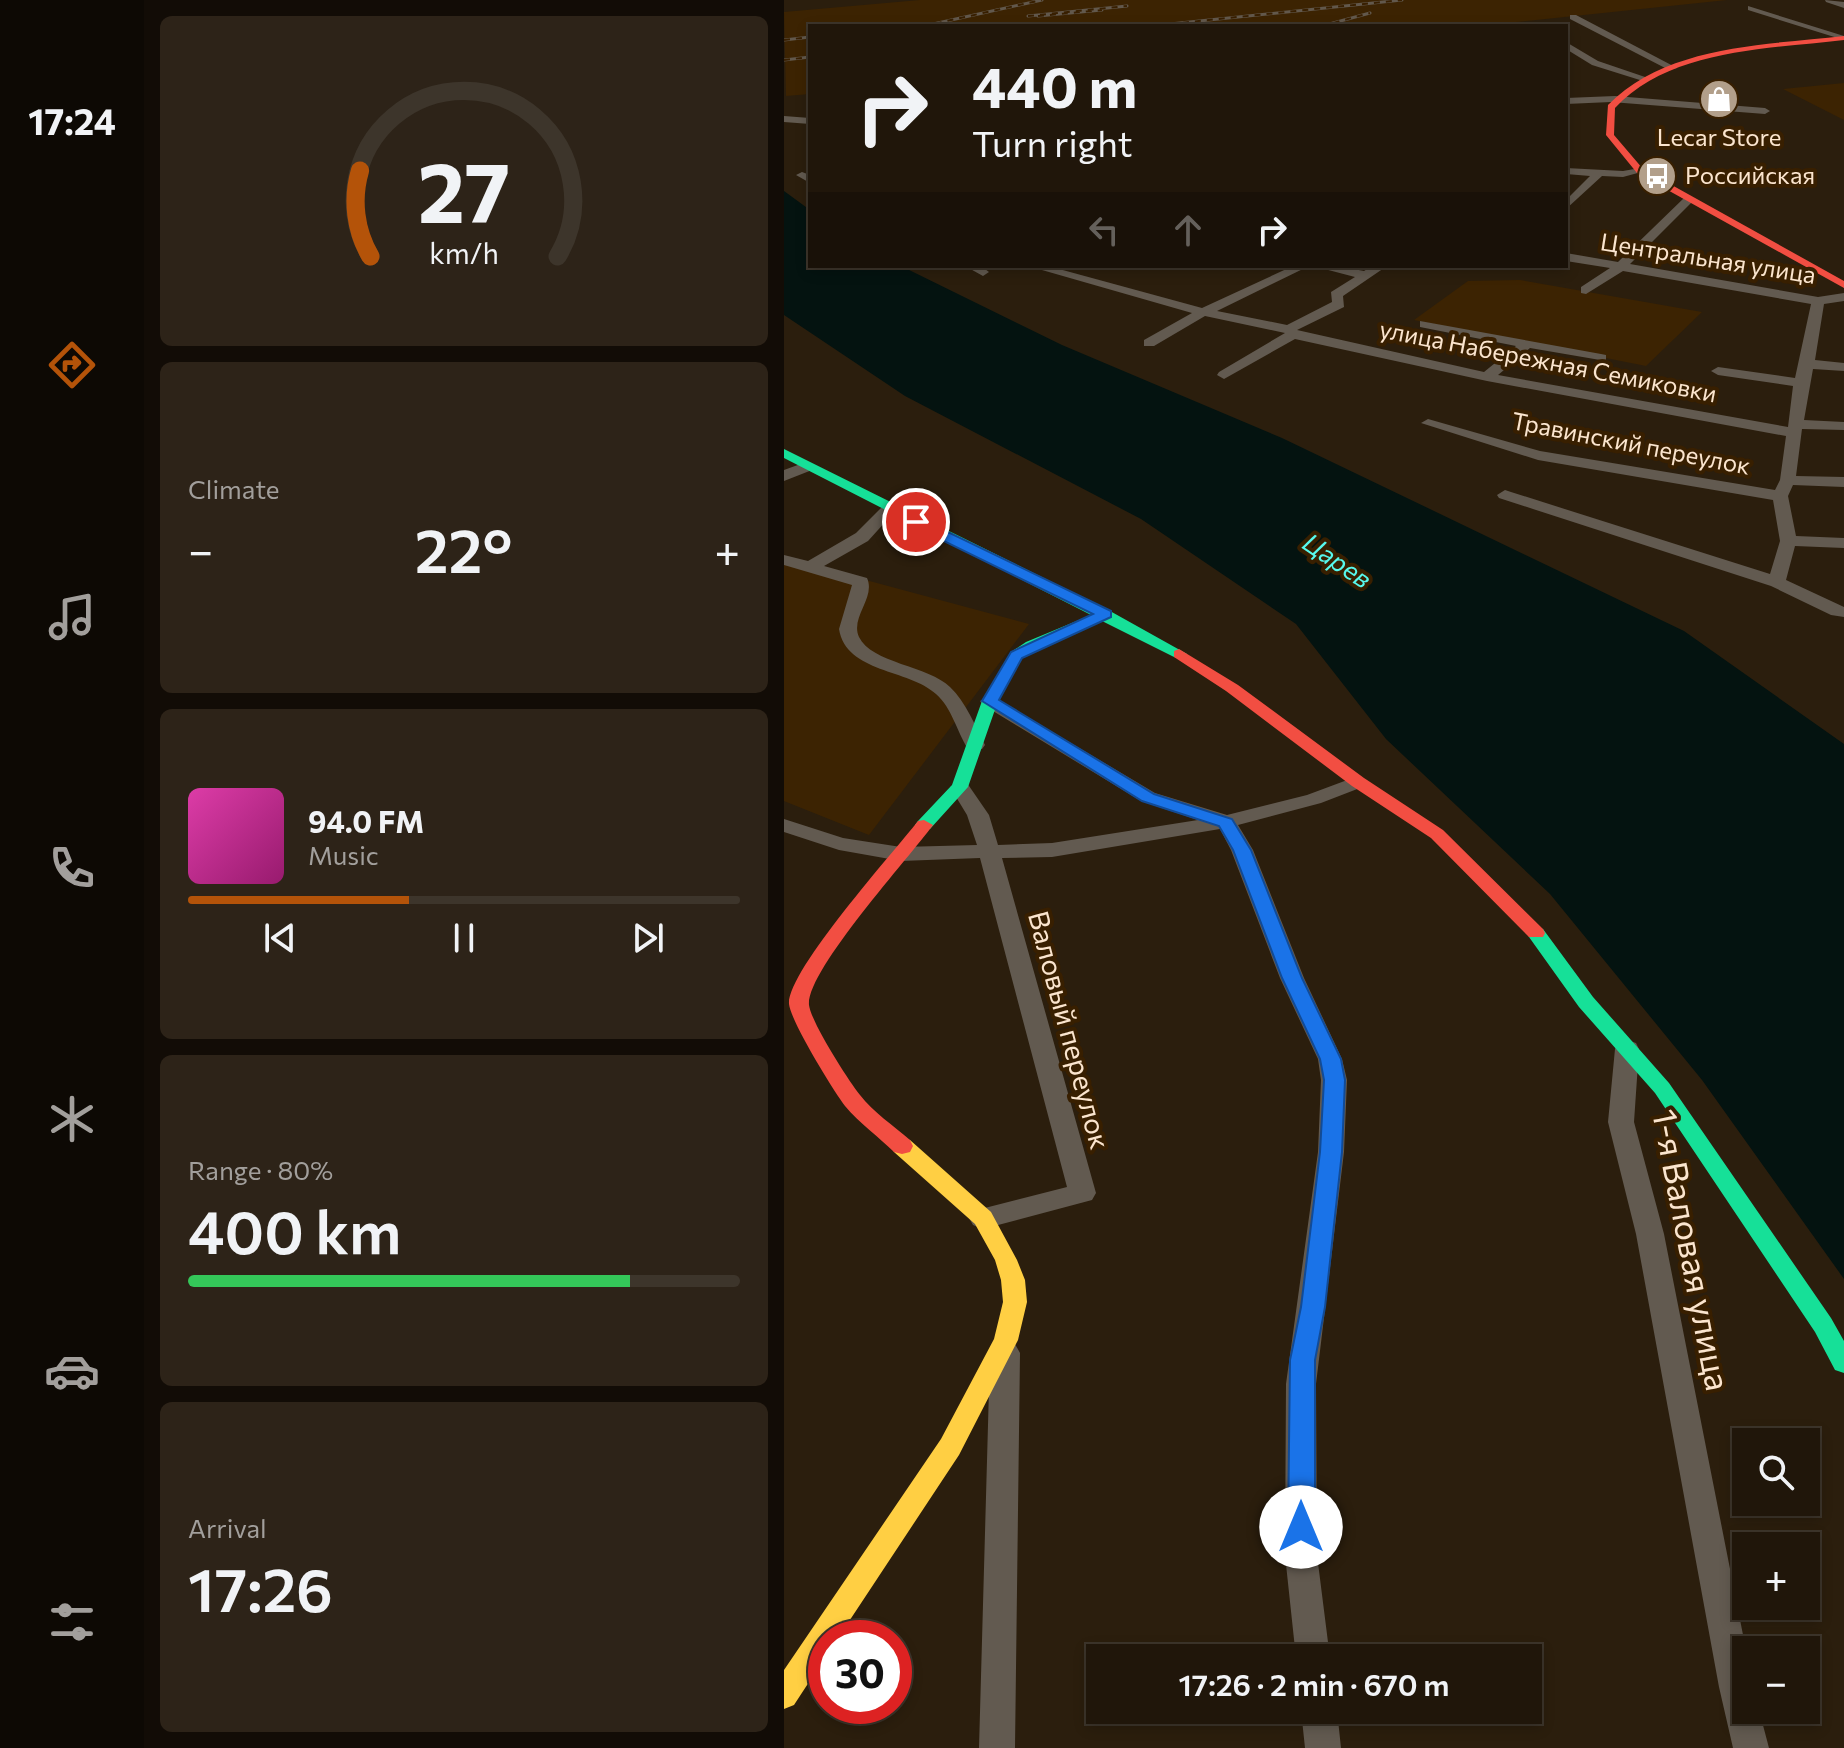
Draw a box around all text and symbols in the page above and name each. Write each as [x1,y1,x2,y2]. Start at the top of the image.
text: 440 m [972,51,1137,120]
icon: right [840,56,944,160]
shop icon: Lecar Store [1698,78,1740,120]
text: 17:24 [28,98,116,142]
text: Turn right [972,120,1133,164]
place label: Lecar Store [1657,122,1781,151]
text: 27 [418,138,510,240]
bus stop icon: Российская [1636,155,1678,197]
place label: Российская [1685,160,1815,189]
icon: left [1082,208,1126,252]
icon: ahead [1166,208,1210,252]
icon: right [1250,208,1294,252]
street label: Центральная улица [1599,226,1818,289]
text: km/h [429,235,499,270]
street label: улица Набережная Семиковки [1377,314,1719,407]
icon: directions [44,337,100,393]
street label: Травинский переулок [1510,405,1753,480]
text: Climate [188,473,280,504]
pin [882,488,950,556]
icon: arrive [894,500,938,544]
text: 22° [415,512,512,585]
text: − [188,522,213,576]
text: + [714,522,740,576]
water label: Царев [1298,526,1378,594]
icon: music [44,589,100,645]
text: 94.0 FM [308,802,424,839]
text: Music [308,839,379,870]
icon: phone [44,840,100,896]
street label: Валовый переулок [1022,907,1118,1152]
icon: previous [258,916,302,960]
icon: pause [442,916,486,960]
icon: next [626,916,670,960]
icon: climate [44,1091,100,1147]
street label: 1-я Валовая улица [1645,1105,1741,1394]
text: Range · 80% [188,1154,333,1185]
text: 400 km [188,1193,401,1266]
icon: car [44,1343,100,1399]
map controls [1732,1428,1820,1724]
button: search [1732,1428,1820,1516]
position arrow [1259,1485,1343,1569]
text: Arrival [188,1512,267,1543]
button: + [1732,1532,1820,1620]
text: 17:26 [188,1551,333,1624]
icon: filters [44,1594,100,1650]
speed limit sign: 30 [808,1620,912,1724]
button: − [1732,1636,1820,1724]
text: 17:26 · 2 min · 670 m [1179,1665,1449,1702]

